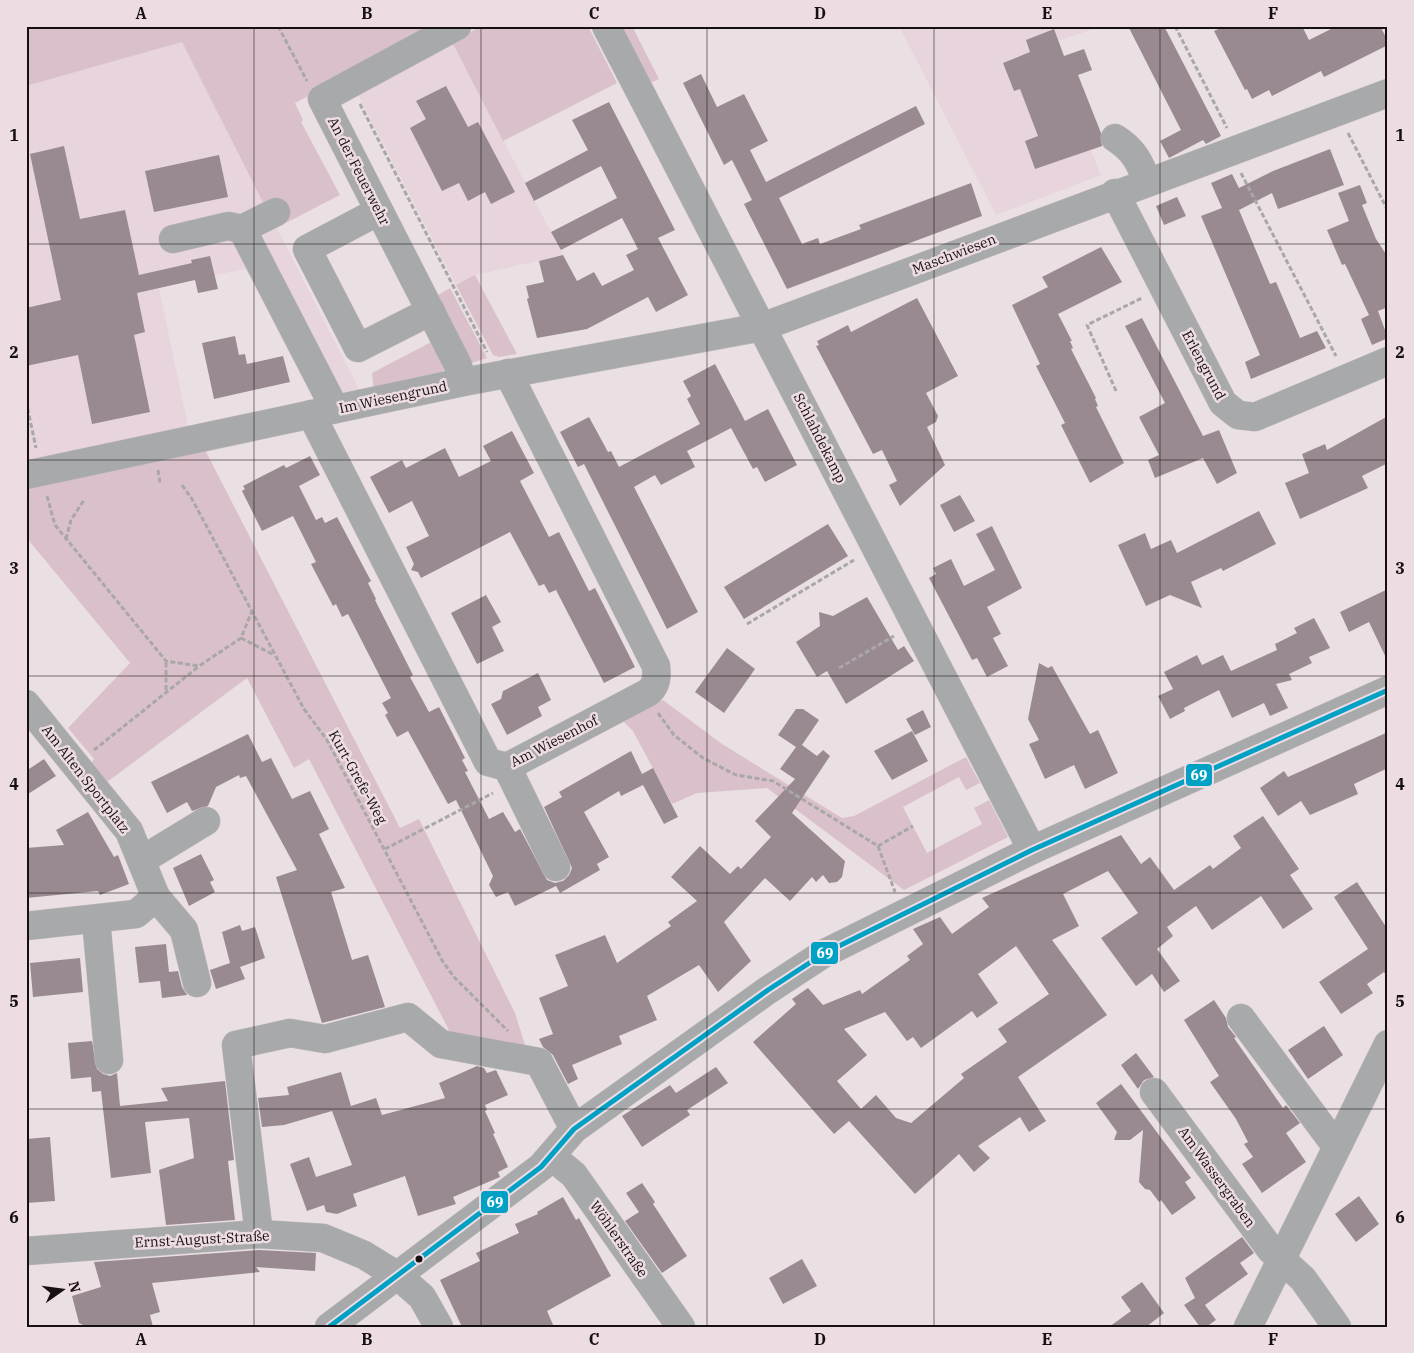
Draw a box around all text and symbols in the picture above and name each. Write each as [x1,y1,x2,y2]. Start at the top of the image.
text: A [135,3,147,23]
text: B [361,3,373,23]
text: C [589,3,599,23]
text: D [814,3,826,23]
text: E [1042,3,1052,23]
text: F [1268,3,1278,23]
street label: An der Feuerwehr [324,114,394,229]
text: 1 [9,125,19,145]
text: 1 [1395,125,1405,145]
street label: Maschwiesen [909,230,999,278]
street label: Erlengrund [1178,327,1230,403]
text: 2 [9,342,19,362]
text: 2 [1395,342,1405,362]
street label: Im Wiesengrund [337,377,449,417]
street label: Schlahdekamp [790,390,850,486]
text: 3 [9,558,19,578]
text: 3 [1395,558,1405,578]
street label: Am Wiesenhof [507,711,602,771]
street label: Am Alten Sportplatz [38,721,134,837]
street label: Kurt-Grefe-Weg [325,727,391,827]
line badge: 69 [1185,763,1213,787]
text: 69 [1191,766,1207,784]
text: 4 [9,774,19,794]
text: 4 [1395,774,1405,794]
line badge: 69 [810,941,839,965]
text: 69 [817,944,833,962]
text: 5 [9,991,19,1011]
text: 5 [1395,991,1405,1011]
street label: Am Wassergraben [1174,1123,1260,1231]
line badge: 69 [480,1190,509,1214]
text: 69 [487,1193,503,1211]
street label: Wöhlerstraße [586,1197,652,1281]
text: 6 [9,1207,19,1227]
text: 6 [1395,1207,1405,1227]
street label: Ernst-August-Straße [134,1226,270,1252]
unlabelled marker [414,1254,424,1264]
north arrow [38,1266,88,1316]
text: N [65,1279,85,1294]
text: A [135,1329,147,1349]
text: B [361,1329,373,1349]
text: C [589,1329,599,1349]
text: D [814,1329,826,1349]
text: E [1042,1329,1052,1349]
text: F [1268,1329,1278,1349]

